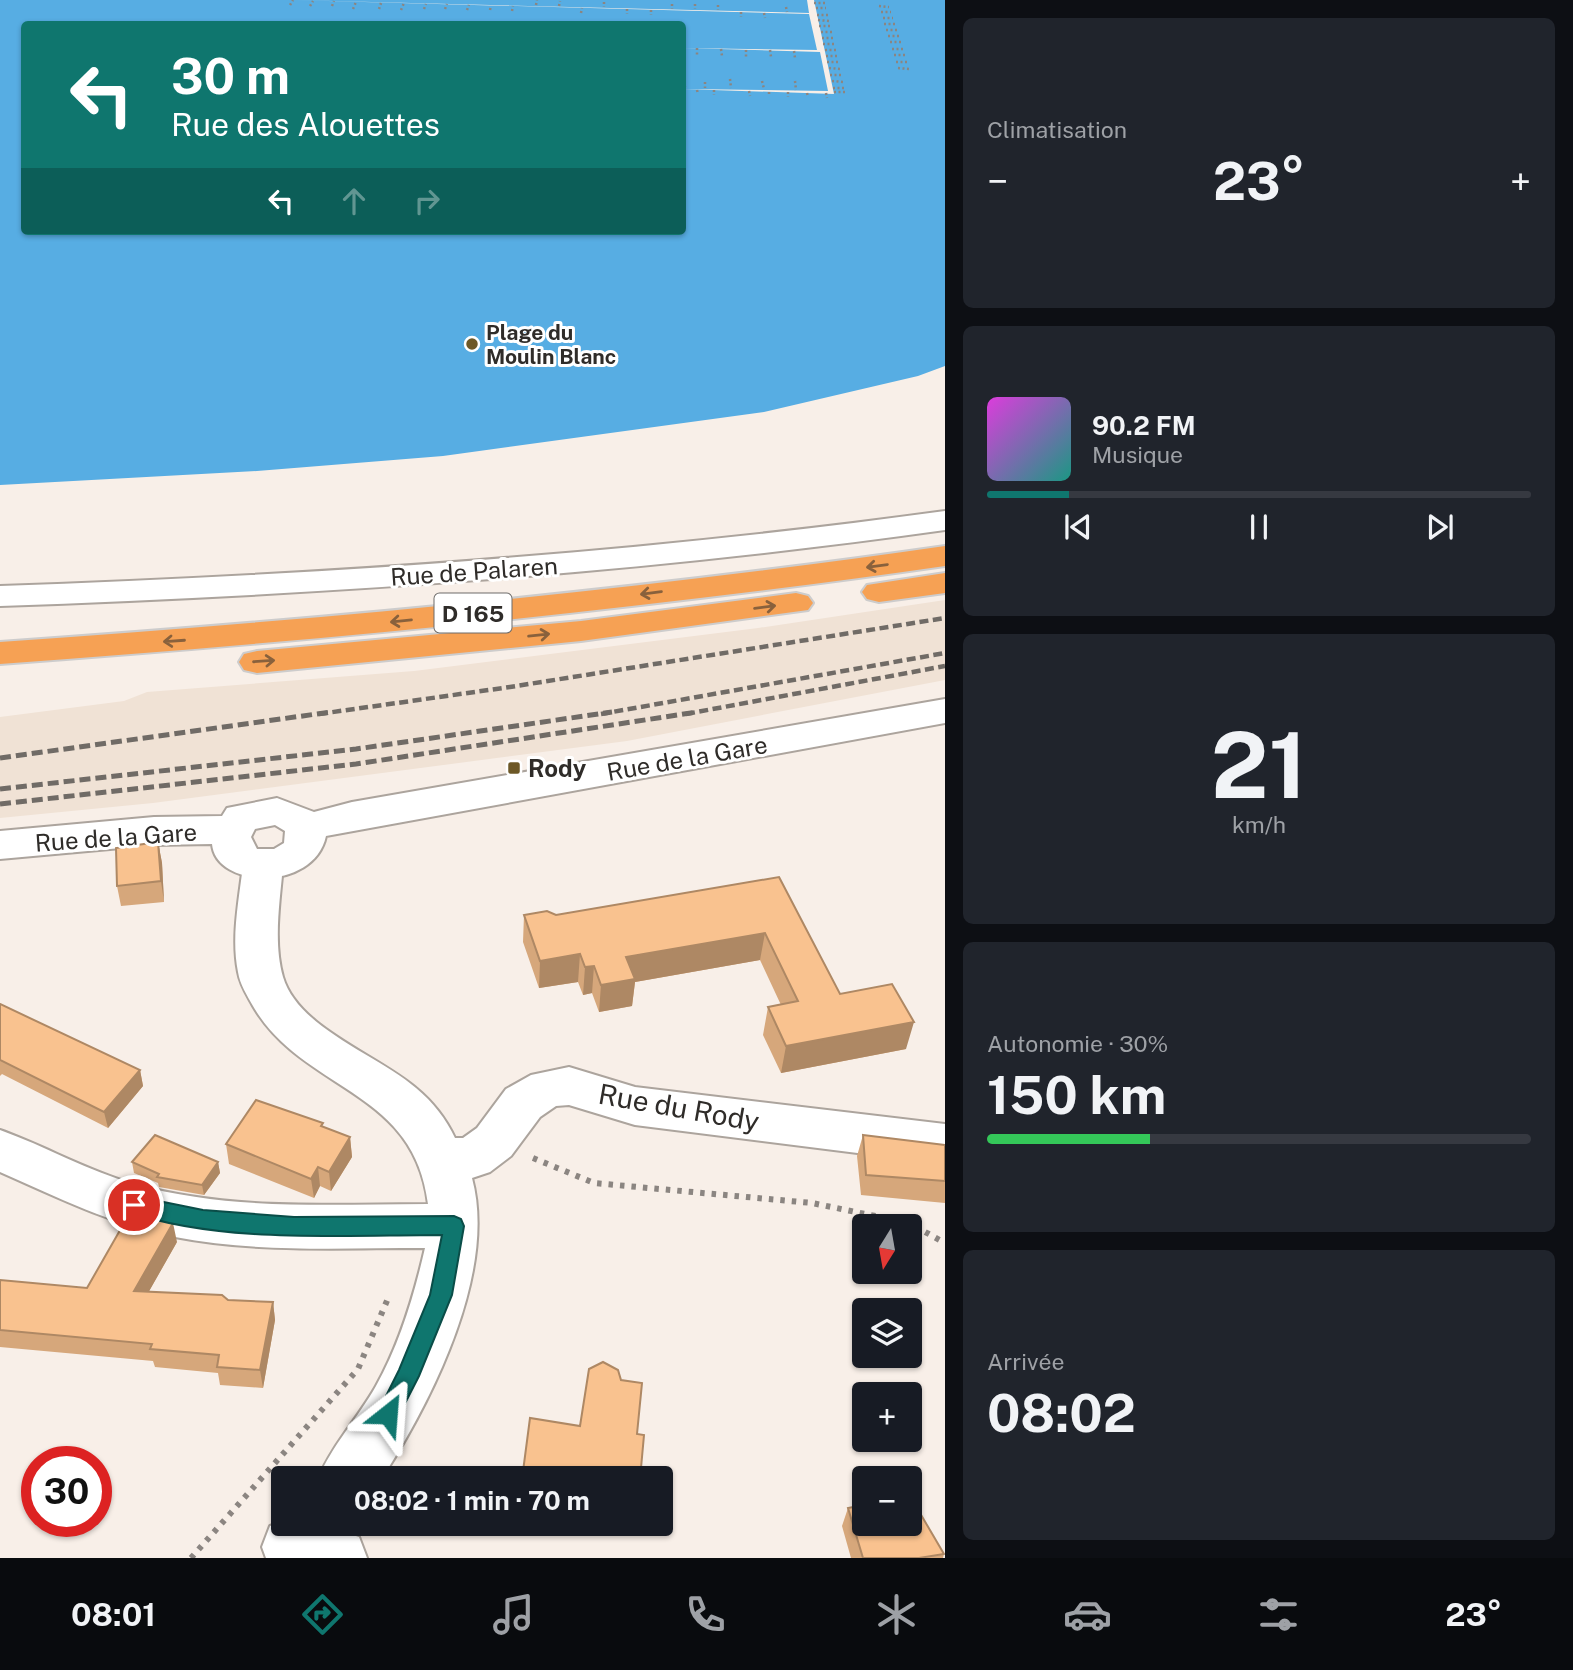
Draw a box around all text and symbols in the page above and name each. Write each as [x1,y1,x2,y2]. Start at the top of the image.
text: 30 m [171,47,290,105]
icon: left [56,49,147,140]
text: Rue des Alouettes [171,106,440,143]
text: Climatisation [987,116,1127,143]
text: 23° [1213,151,1305,212]
text: − [987,159,1008,204]
text: + [1510,159,1531,204]
icon: left [262,182,300,220]
icon: ahead [335,182,373,220]
icon: right [408,182,446,220]
place label: Plage du Moulin Blanc [486,320,616,369]
marker: Plage du Moulin Blanc [464,336,480,352]
text: 90.2 FM [1092,410,1196,441]
text: Musique [1092,441,1183,468]
icon: previous [1059,508,1097,546]
icon: pause [1240,508,1278,546]
icon: next [1421,508,1459,546]
street label: Rue de Palaren [389,551,559,591]
one-way arrow [866,559,889,572]
one-way arrow [641,587,663,600]
road number: D 165 [434,594,512,632]
one-way arrow [753,601,775,614]
one-way arrow [390,615,413,628]
one-way arrow [527,629,550,642]
one-way arrow [163,635,186,648]
one-way arrow [252,655,275,668]
text: 21 [1211,712,1307,818]
street label: Rue de la Gare [605,730,769,786]
place label: Rody [528,754,587,782]
marker: Rody [506,760,522,776]
text: km/h [1232,811,1286,838]
street label: Rue de la Gare [34,817,198,857]
text: Autonomie · 30% [987,1030,1168,1057]
text: 150 km [987,1065,1166,1126]
street label: Rue du Rody [596,1077,762,1137]
pin [104,1175,164,1235]
icon: arrive [115,1186,153,1224]
north arrow [852,1214,922,1284]
map controls [852,1214,922,1536]
button: layers [852,1298,922,1368]
text: Arrivée [987,1348,1064,1375]
position arrow [351,1377,425,1451]
button: + [852,1382,922,1452]
text: 08:02 [987,1383,1136,1444]
speed limit sign: 30 [21,1446,112,1537]
button: − [852,1466,922,1536]
text: 08:02 · 1 min · 70 m [354,1485,590,1516]
icon: directions [298,1590,347,1639]
icon: music [489,1590,538,1639]
icon: phone [681,1590,730,1639]
icon: climate [872,1590,921,1639]
icon: car [1063,1590,1112,1639]
icon: filters [1254,1590,1303,1639]
text: 08:01 [71,1596,156,1633]
text: 23° [1445,1596,1502,1633]

